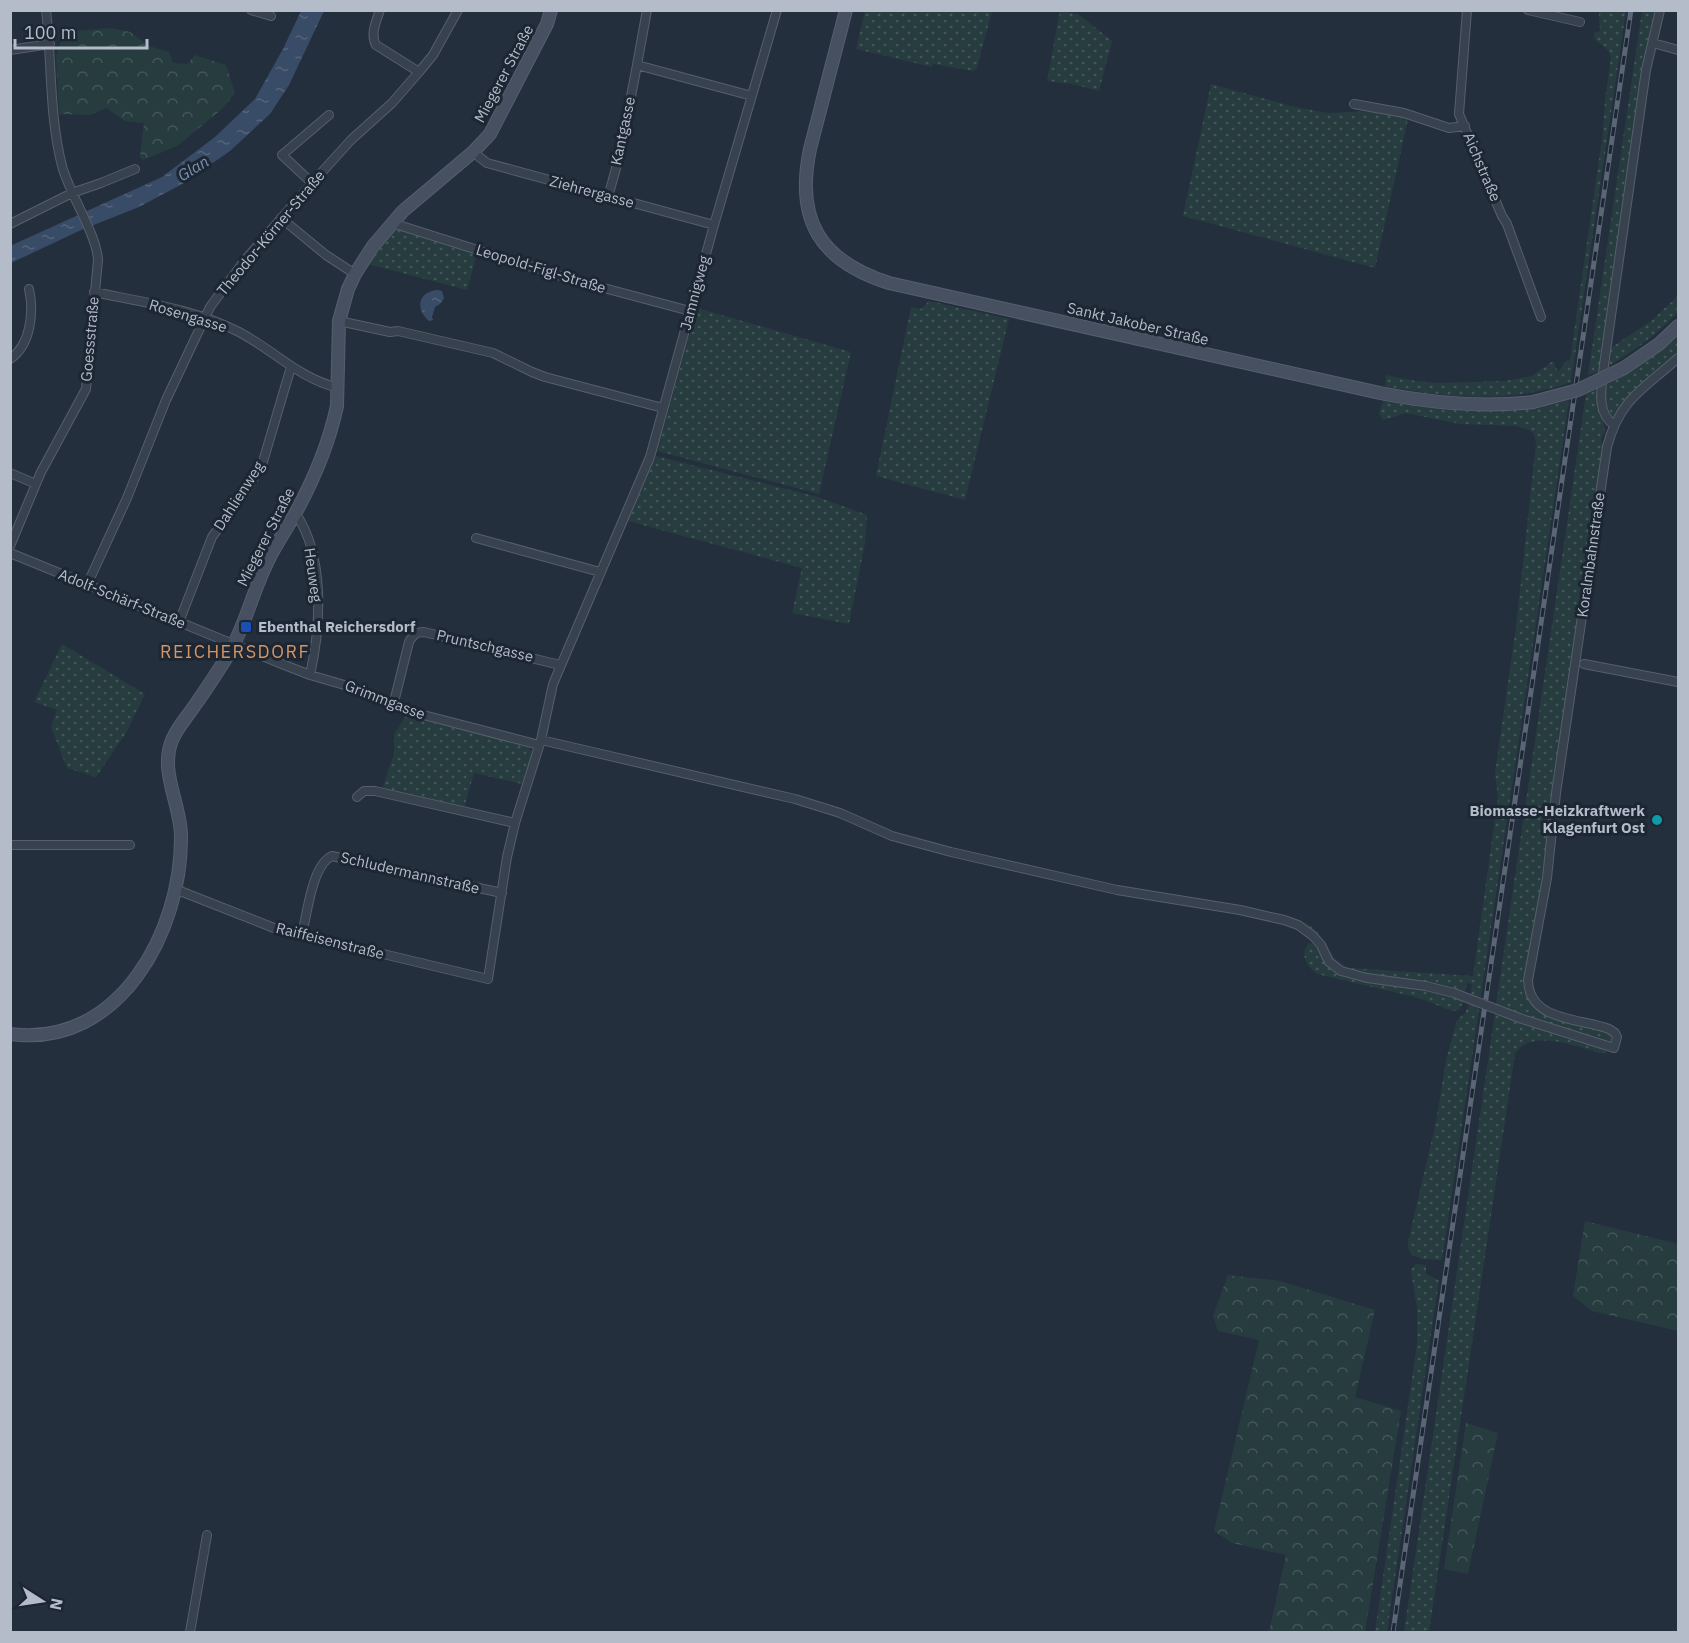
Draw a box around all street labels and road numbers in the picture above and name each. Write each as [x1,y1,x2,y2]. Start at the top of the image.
street label: Miegerer Straße [470,22,537,126]
street label: Kantgasse [606,95,639,167]
street label: Aichstraße [1459,129,1506,204]
street label: Theodor-Körner-Straße [213,166,329,299]
street label: Ziehrergasse [548,171,636,212]
street label: Leopold-Figl-Straße [474,240,608,297]
street label: Jamnigweg [675,253,714,332]
street label: Rosengasse [147,295,229,336]
street label: Goessstraße [76,296,103,382]
street label: Sankt Jakober Straße [1065,298,1211,349]
street label: Dahlienweg [209,457,268,534]
street label: Miegerer Straße [233,484,299,589]
street label: Koralmbahnstraße [1572,491,1609,618]
street label: Heuweg [300,546,327,604]
street label: Adolf-Schärf-Straße [56,564,189,633]
street label: Pruntschgasse [435,625,535,666]
street label: Grimmgasse [342,676,428,724]
street label: Schludermannstraße [339,847,481,898]
street label: Raiffeisenstraße [274,918,386,963]

